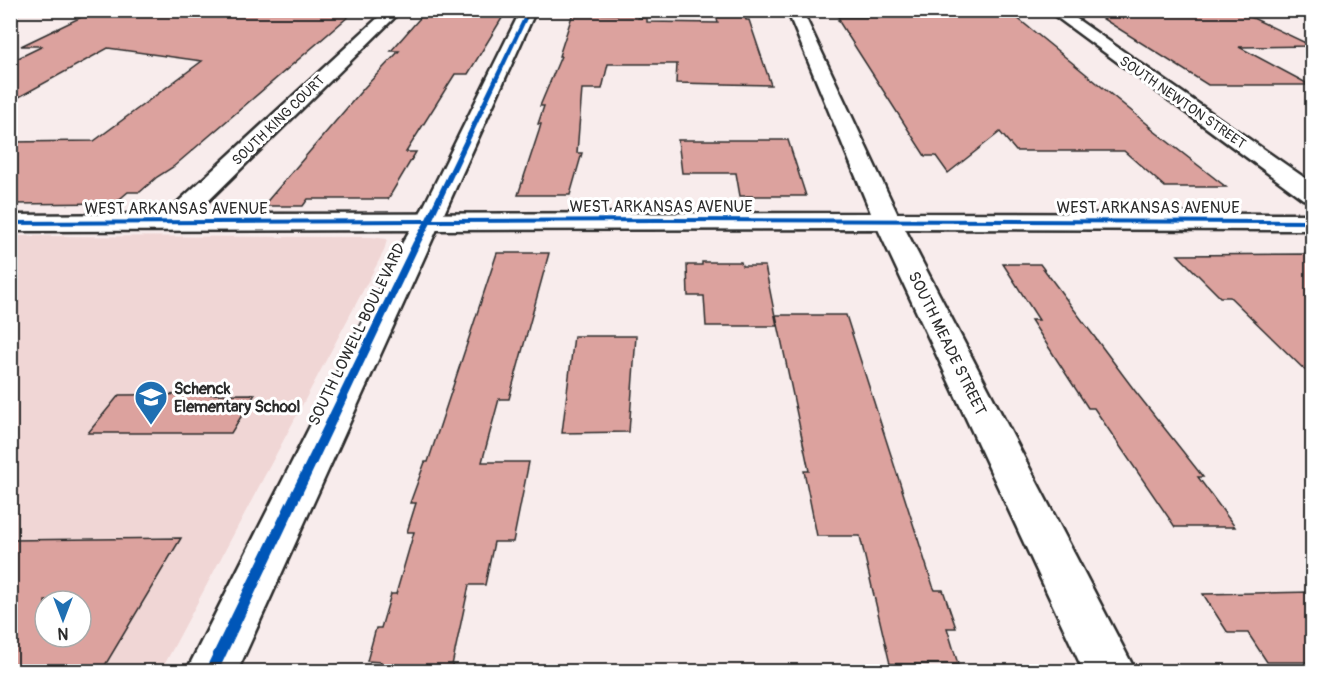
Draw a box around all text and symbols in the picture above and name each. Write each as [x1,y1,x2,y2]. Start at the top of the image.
street label: SOUTH NEWTON STREET [1116,52,1249,153]
street label: SOUTH KING COURT [228,72,328,169]
street label: WEST ARKANSAS AVENUE [570,197,752,217]
street label: WEST ARKANSAS AVENUE [1057,198,1239,218]
street label: WEST ARKANSAS AVENUE [85,199,267,219]
street label: SOUTH LOWELL BOULEVARD [304,240,410,429]
street label: SOUTH MEADE STREET [904,268,991,419]
school or university icon: Schenck Elementary School [133,379,169,426]
place label: Schenck Elementary School [174,379,301,417]
north arrow [33,589,93,649]
text: N [57,623,68,643]

